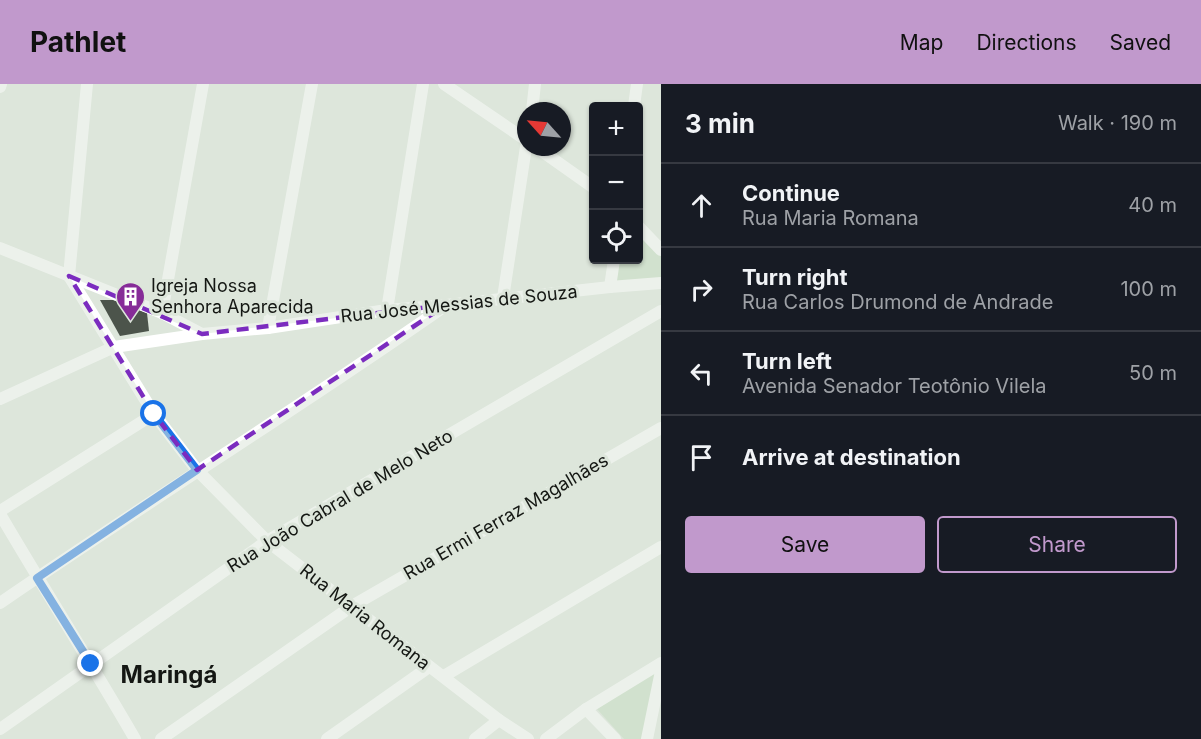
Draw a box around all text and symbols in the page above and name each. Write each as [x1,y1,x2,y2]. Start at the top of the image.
text: Pathlet [30,25,126,59]
text: Map [900,30,943,55]
text: Directions [976,30,1077,55]
text: Saved [1110,30,1171,55]
north arrow [517,102,571,156]
map controls [589,102,643,264]
button: + [589,102,643,156]
text: 3 min [685,108,755,139]
text: Walk · 190 m [1058,111,1177,135]
button: − [589,156,643,210]
text: Continue [742,180,840,206]
icon: ahead [685,189,718,222]
text: 40 m [1128,193,1177,217]
text: Rua Maria Romana [742,206,919,230]
button: locate [589,210,643,264]
text: Turn right [742,264,848,290]
icon: right [685,273,718,306]
place label: Igreja Nossa Senhora Aparecida [151,275,314,317]
text: 100 m [1120,277,1177,301]
building icon: Igreja Nossa Senhora Aparecida [114,280,146,322]
street label: Rua José Messias de Souza [340,281,578,326]
text: Rua Carlos Drumond de Andrade [742,290,1053,314]
text: Turn left [742,348,832,374]
icon: left [685,357,718,390]
text: 50 m [1129,361,1177,385]
text: Avenida Senador Teotônio Vilela [742,374,1046,398]
route start [140,400,166,426]
street label: Rua João Cabral de Melo Neto [223,425,456,576]
icon: arrive [685,441,718,474]
text: Arrive at destination [742,444,961,470]
street label: Rua Ermi Ferraz Magalhães [400,449,612,584]
button: Save [685,516,925,573]
button: Share [937,516,1177,573]
street label: Rua Maria Romana [296,559,434,674]
route end [77,650,103,676]
district label: Maringá [121,660,217,689]

